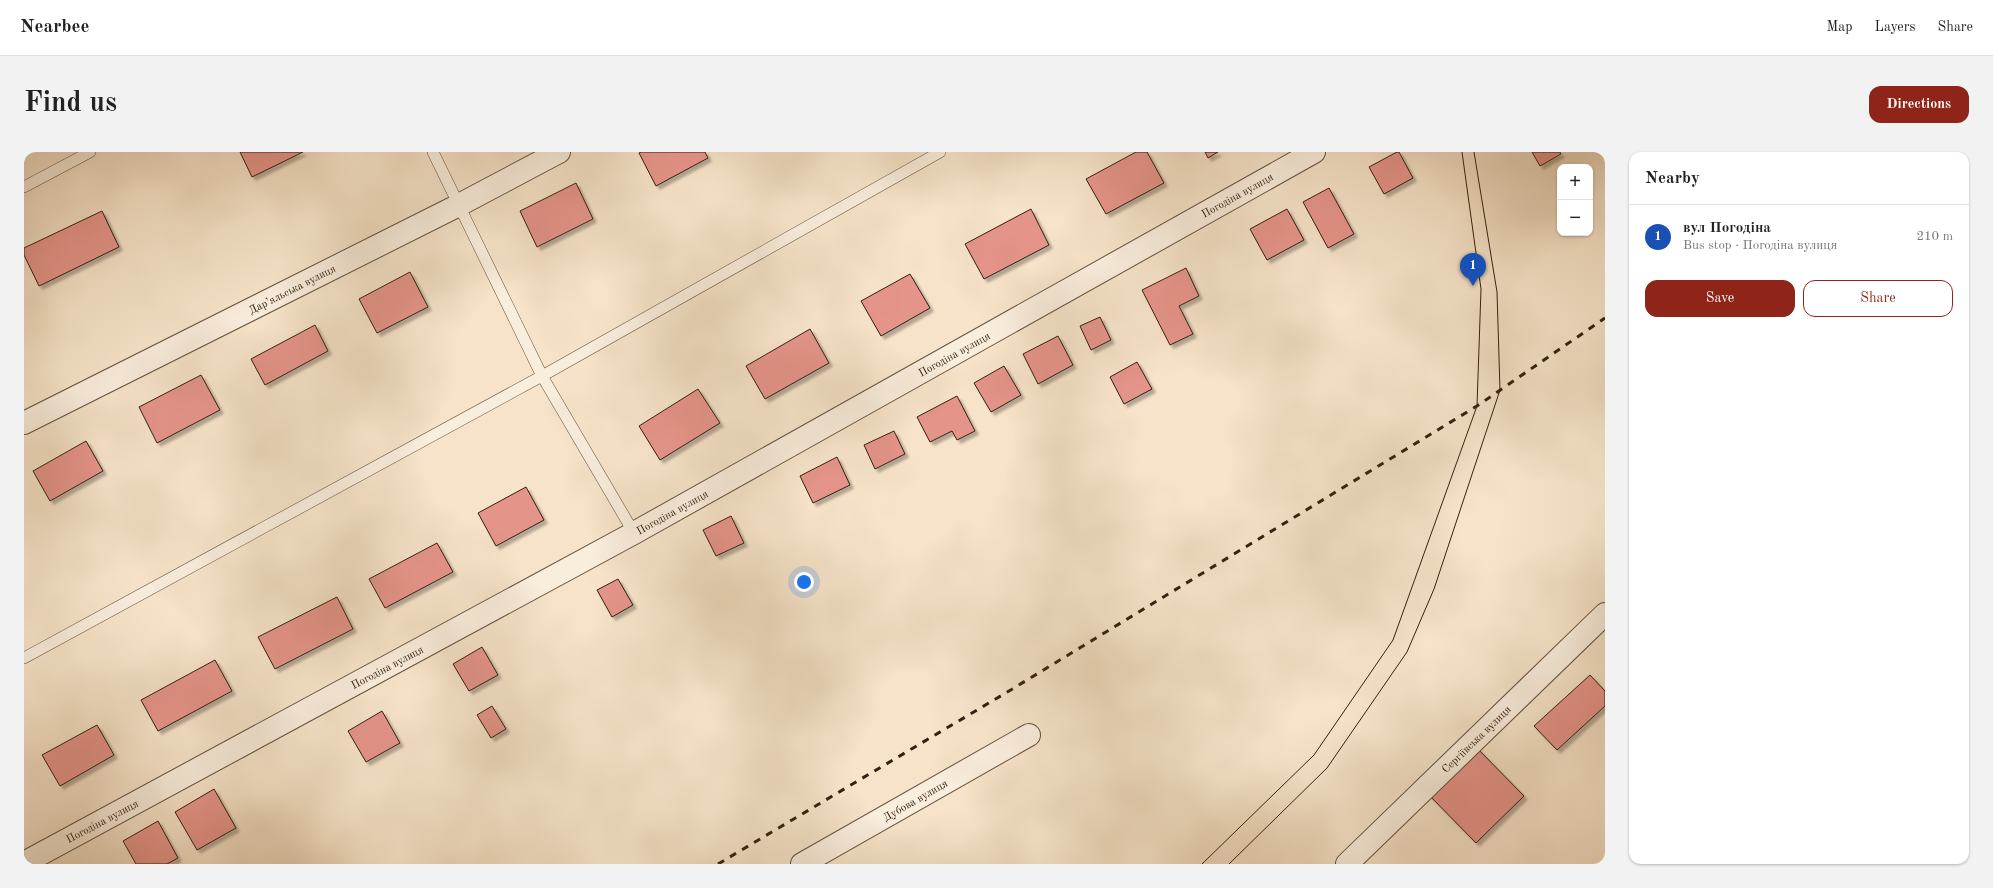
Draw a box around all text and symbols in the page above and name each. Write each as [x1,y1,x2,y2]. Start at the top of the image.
text: Nearbee [20,18,89,37]
text: Map [1827,20,1853,34]
text: Layers [1875,20,1916,34]
text: Share [1938,20,1973,34]
button: Directions [1869,86,1969,123]
text: Find us [24,90,117,118]
map controls [1557,164,1593,236]
button: + [1557,164,1593,200]
text: Nearby [1645,170,1700,187]
street label: Погодіна вулиця [1200,172,1276,221]
button: − [1557,200,1593,236]
text: вул Погодіна [1683,221,1771,236]
text: 1 [1654,230,1662,243]
text: 210 m [1916,230,1953,243]
text: Bus stop · Погодіна вулиця [1683,239,1837,252]
pin: 1 [1460,253,1486,286]
street label: Дар’яльська вулиця [247,264,338,317]
button: Save [1645,280,1795,317]
button: Share [1803,280,1953,317]
street label: Погодіна вулиця [917,331,993,380]
street label: Погодіна вулиця [635,489,711,538]
your location [794,572,814,592]
street label: Погодіна вулиця [350,645,426,692]
street label: Сергіївська вулиця [1440,704,1514,776]
street label: Дубова вулиця [882,778,950,824]
street label: Погодіна вулиця [65,799,141,846]

